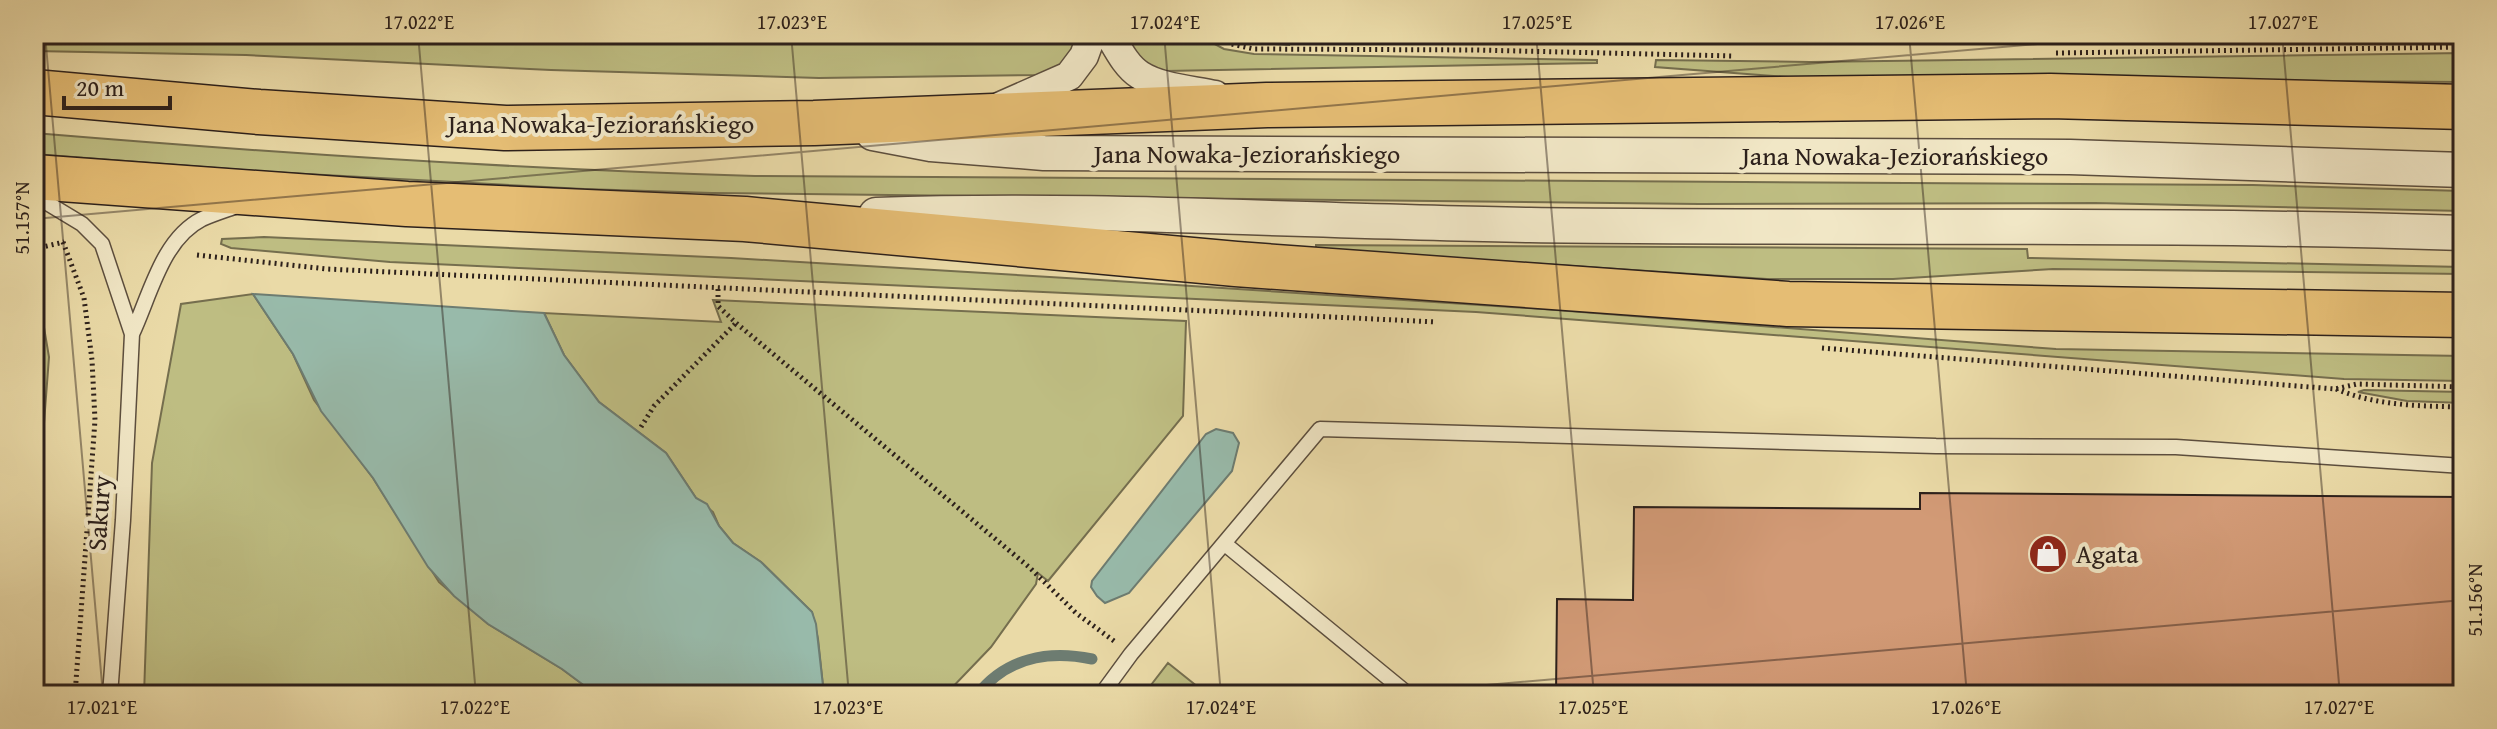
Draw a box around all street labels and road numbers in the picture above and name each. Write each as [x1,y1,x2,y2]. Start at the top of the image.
street label: Jana Nowaka-Jeziorańskiego [445,104,754,143]
street label: Jana Nowaka-Jeziorańskiego [1091,134,1400,173]
street label: Jana Nowaka-Jeziorańskiego [1739,136,2048,175]
street label: Sakury [76,474,121,552]

